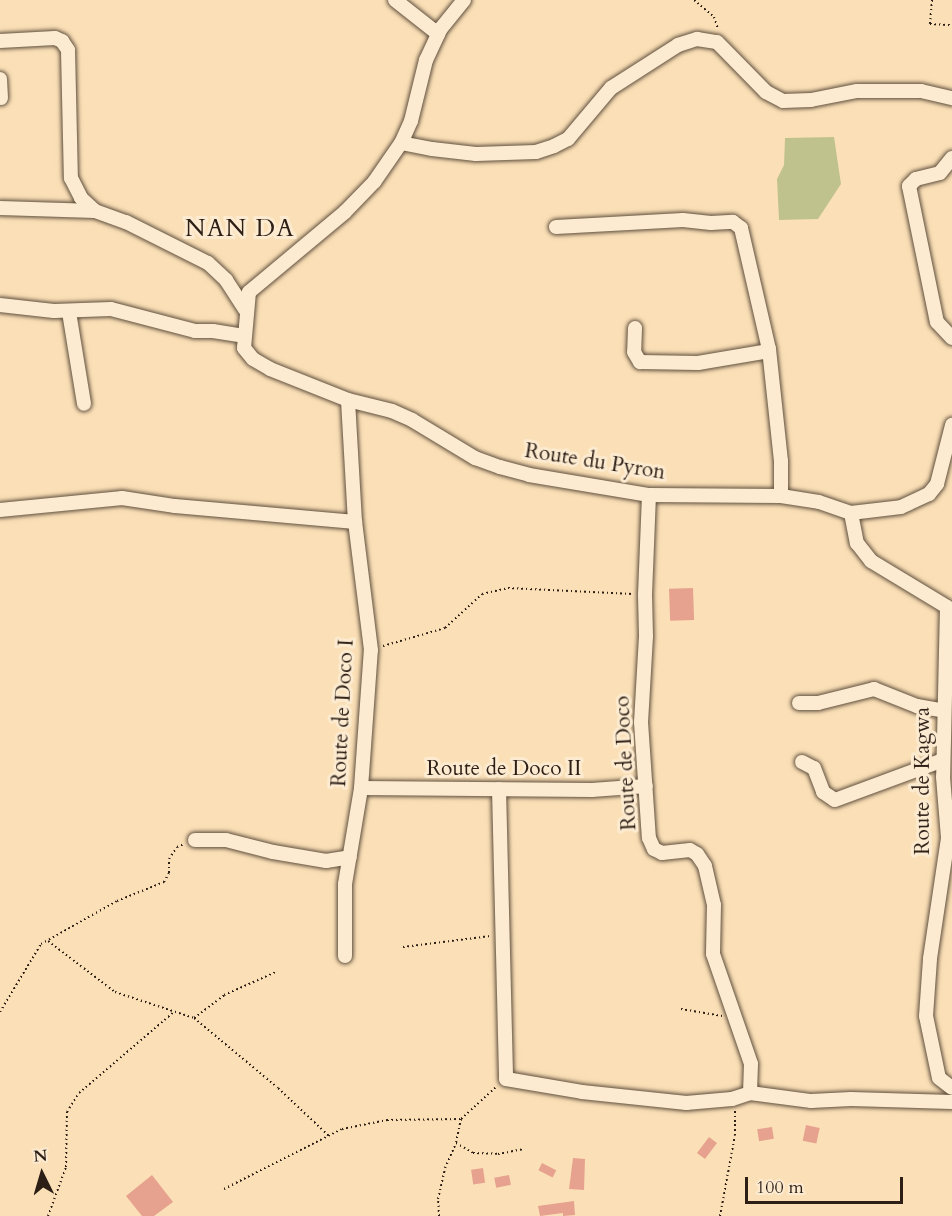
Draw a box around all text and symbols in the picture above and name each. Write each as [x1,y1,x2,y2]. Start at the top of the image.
district label: NAN DA [185,215,295,243]
street label: Route du Pyron [523,438,667,486]
street label: Route de Doco I [327,639,359,787]
street label: Route de Doco [610,695,642,831]
street label: Route de Kagwa [910,707,936,855]
street label: Route de Doco II [427,756,581,782]
north arrow [12,1144,72,1204]
text: N [33,1145,48,1168]
scale bar [748,1165,906,1203]
text: 100 m [756,1175,804,1200]

